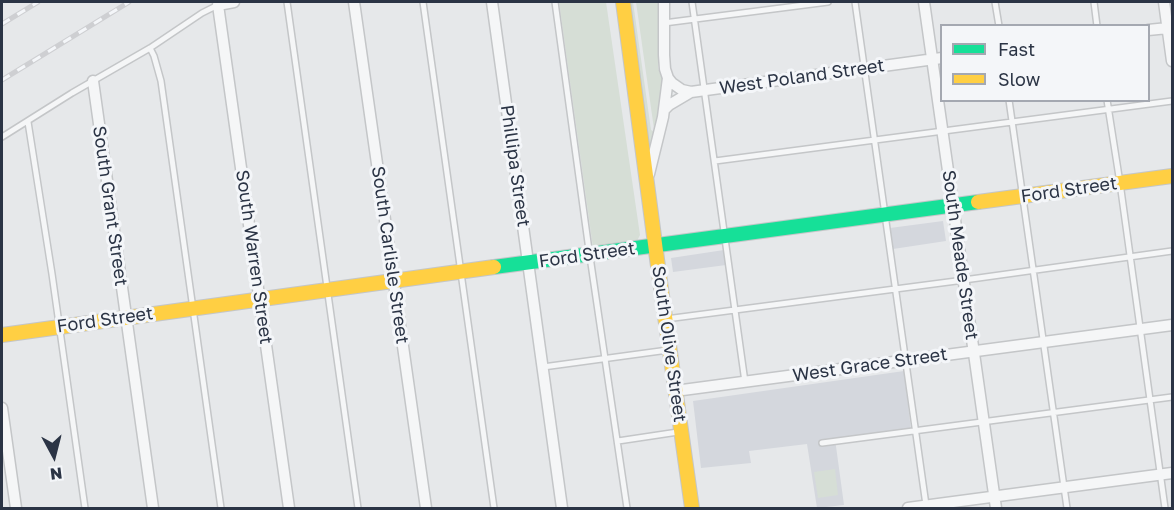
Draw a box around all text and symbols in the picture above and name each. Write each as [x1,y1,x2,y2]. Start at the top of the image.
legend [940,24,1150,102]
text: Fast [998,38,1035,60]
street label: West Poland Street [718,55,886,99]
text: Slow [998,68,1040,90]
street label: Phillipa Street [496,104,534,228]
street label: South Grant Street [88,125,132,287]
street label: South Carlisle Street [367,165,413,345]
street label: South Warren Street [231,168,277,346]
street label: South Meade Street [937,169,983,341]
street label: Ford Street [1019,173,1119,207]
street label: Ford Street [537,238,637,272]
street label: South Olive Street [647,264,691,424]
street label: Ford Street [55,303,155,337]
street label: West Grace Street [791,343,949,387]
north arrow [24,426,84,486]
text: N [49,463,63,485]

